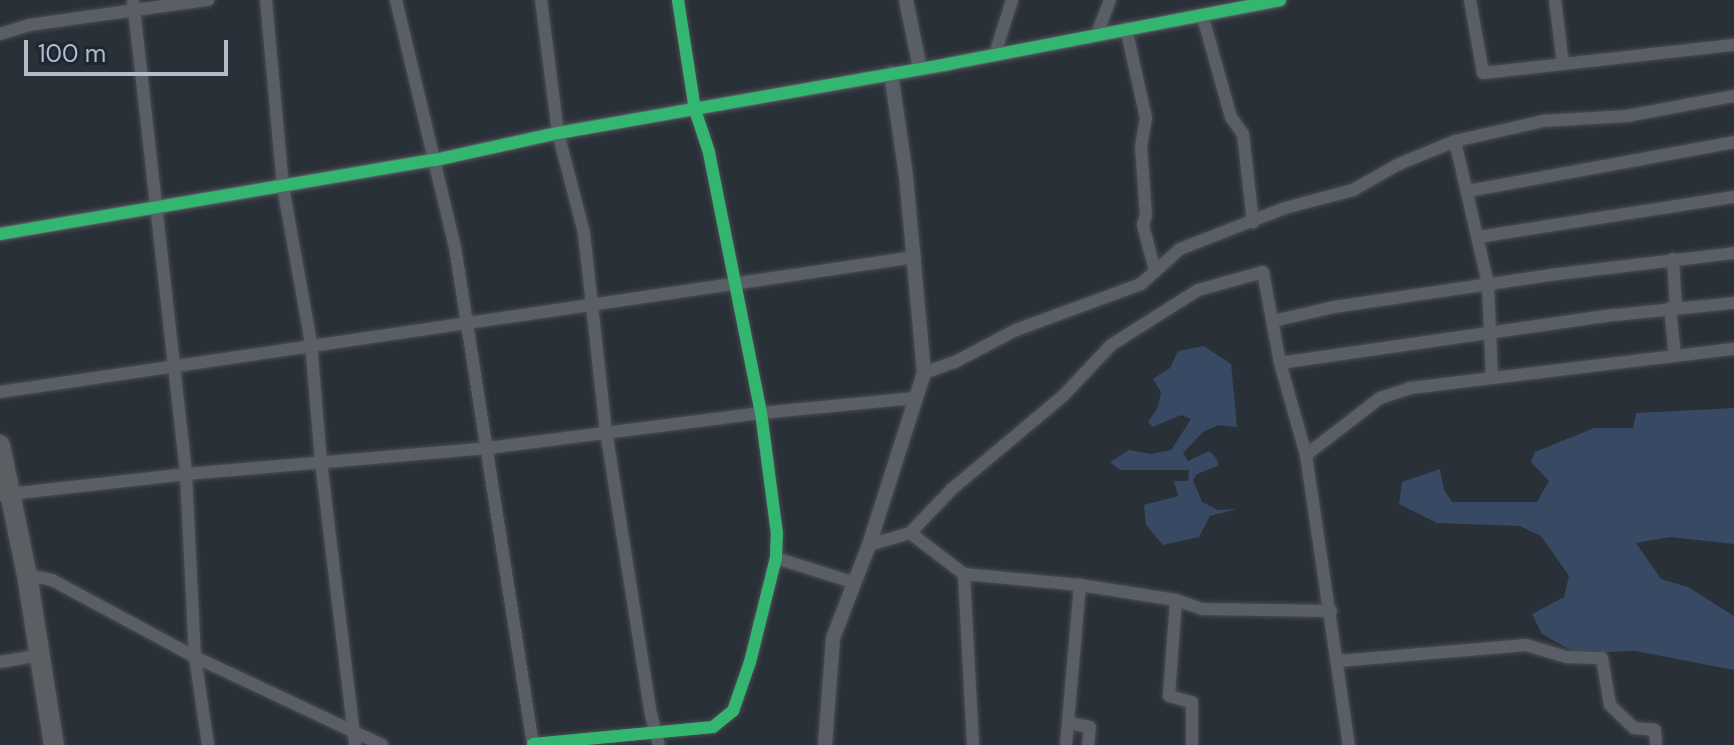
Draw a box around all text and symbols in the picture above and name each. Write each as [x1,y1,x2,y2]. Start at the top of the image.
scale bar [28,24,232,74]
text: 100 m [38,38,106,69]

